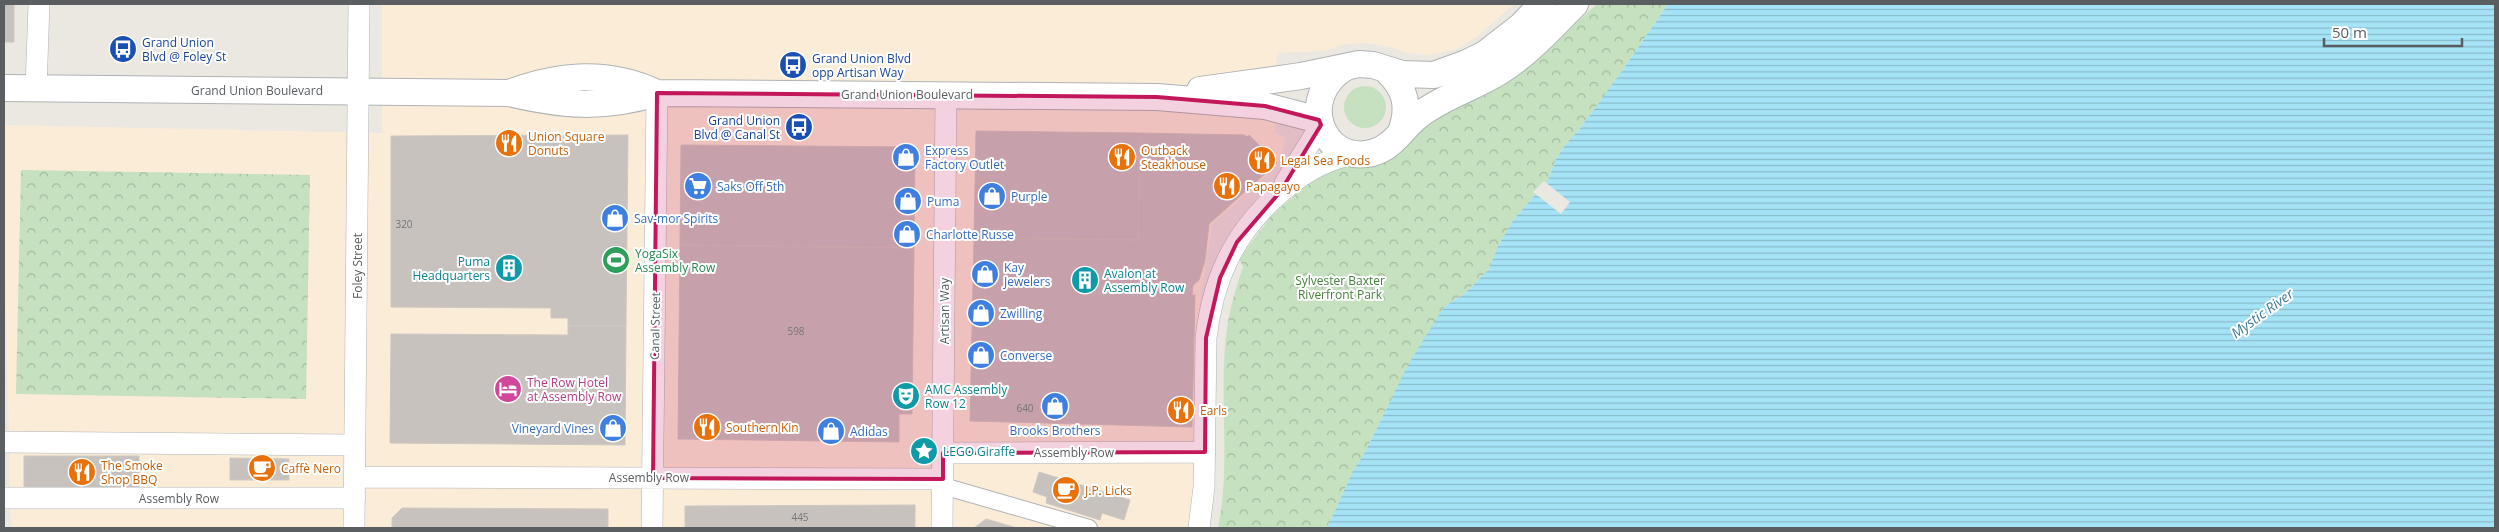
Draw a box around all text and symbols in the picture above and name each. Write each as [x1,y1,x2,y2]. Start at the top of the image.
scale bar [2324,15,2462,47]
text: 50 m [2332,22,2367,42]
bus stop icon: Grand Union Blvd @ Foley St [108,34,138,64]
place label: Grand Union Blvd @ Foley St [142,34,226,65]
bus stop icon: Grand Union Blvd opp Artisan Way [778,50,808,80]
place label: Grand Union Blvd opp Artisan Way [812,50,911,81]
street label: Grand Union Boulevard [191,82,323,99]
street label: Grand Union Boulevard [841,86,973,103]
place label: Grand Union Blvd @ Canal St [694,112,780,143]
bus stop icon: Grand Union Blvd @ Canal St [784,112,814,142]
restaurant icon: Union Square Donuts [494,128,524,158]
place label: Union Square Donuts [528,128,605,159]
shop icon: Express Factory Outlet [891,142,921,172]
place label: Express Factory Outlet [925,142,1004,173]
restaurant icon: Outback Steakhouse [1107,142,1137,172]
place label: Outback Steakhouse [1141,142,1206,173]
restaurant icon: Legal Sea Foods [1247,145,1277,175]
place label: Legal Sea Foods [1281,152,1370,169]
supermarket icon: Saks Off 5th [683,171,713,201]
restaurant icon: Papagayo [1212,171,1242,201]
place label: Saks Off 5th [717,178,784,195]
place label: Papagayo [1246,178,1300,195]
shop icon: Purple [977,181,1007,211]
shop icon: Puma [893,186,923,216]
place label: Purple [1011,188,1048,205]
place label: Puma [927,193,959,210]
shop icon: Sav-mor Spirits [600,203,630,233]
place label: Sav-mor Spirits [634,210,719,227]
house number: 320 [395,217,413,231]
shop icon: Charlotte Russe [892,219,922,249]
place label: Charlotte Russe [926,226,1014,243]
street label: Foley Street [349,233,366,299]
sports icon: YogaSix Assembly Row [601,245,631,275]
place label: YogaSix Assembly Row [635,245,716,276]
place label: Puma Headquarters [412,253,490,284]
building icon: Puma Headquarters [494,253,524,283]
shop icon: Kay Jewelers [970,259,1000,289]
place label: Kay Jewelers [1003,259,1051,290]
building icon: Avalon at Assembly Row [1070,265,1100,295]
place label: Avalon at Assembly Row [1104,265,1185,296]
park label: Sylvester Baxter Riverfront Park [1295,272,1385,303]
street label: Artisan Way [936,277,953,344]
water label: Mystic River [2227,284,2297,342]
street label: Canal Street [646,292,664,360]
shop icon: Zwilling [966,298,996,328]
place label: Zwilling [1000,305,1043,322]
house number: 598 [787,324,805,338]
shop icon: Converse [966,340,996,370]
place label: Converse [1000,347,1052,364]
hotel icon: The Row Hotel at Assembly Row [493,374,523,404]
place label: The Row Hotel at Assembly Row [527,374,622,405]
theatre icon: AMC Assembly Row 12 [891,381,921,411]
place label: AMC Assembly Row 12 [925,381,1008,412]
shop icon: Brooks Brothers [1040,391,1070,421]
restaurant icon: Earls [1166,395,1196,425]
house number: 640 [1016,401,1034,415]
place label: Earls [1200,402,1227,419]
restaurant icon: Southern Kin [692,412,722,442]
shop icon: Vineyard Vines [598,413,628,443]
shop icon: Adidas [816,416,846,446]
place label: Southern Kin [726,419,799,436]
place label: Vineyard Vines [512,420,594,437]
place label: Brooks Brothers [1009,422,1101,439]
place label: Adidas [850,423,888,440]
place icon: LEGO Giraffe [909,436,939,466]
place label: LEGO Giraffe [943,443,1016,460]
street label: Assembly Row [1034,444,1115,461]
cafe icon: Caffè Nero [247,453,277,483]
restaurant icon: The Smoke Shop BBQ [67,457,97,487]
place label: The Smoke Shop BBQ [101,457,163,488]
place label: Caffè Nero [281,460,341,477]
street label: Assembly Row [609,469,690,486]
cafe icon: J.P. Licks [1051,475,1081,505]
place label: J.P. Licks [1084,482,1132,499]
street label: Assembly Row [139,490,220,507]
house number: 445 [791,510,809,524]

